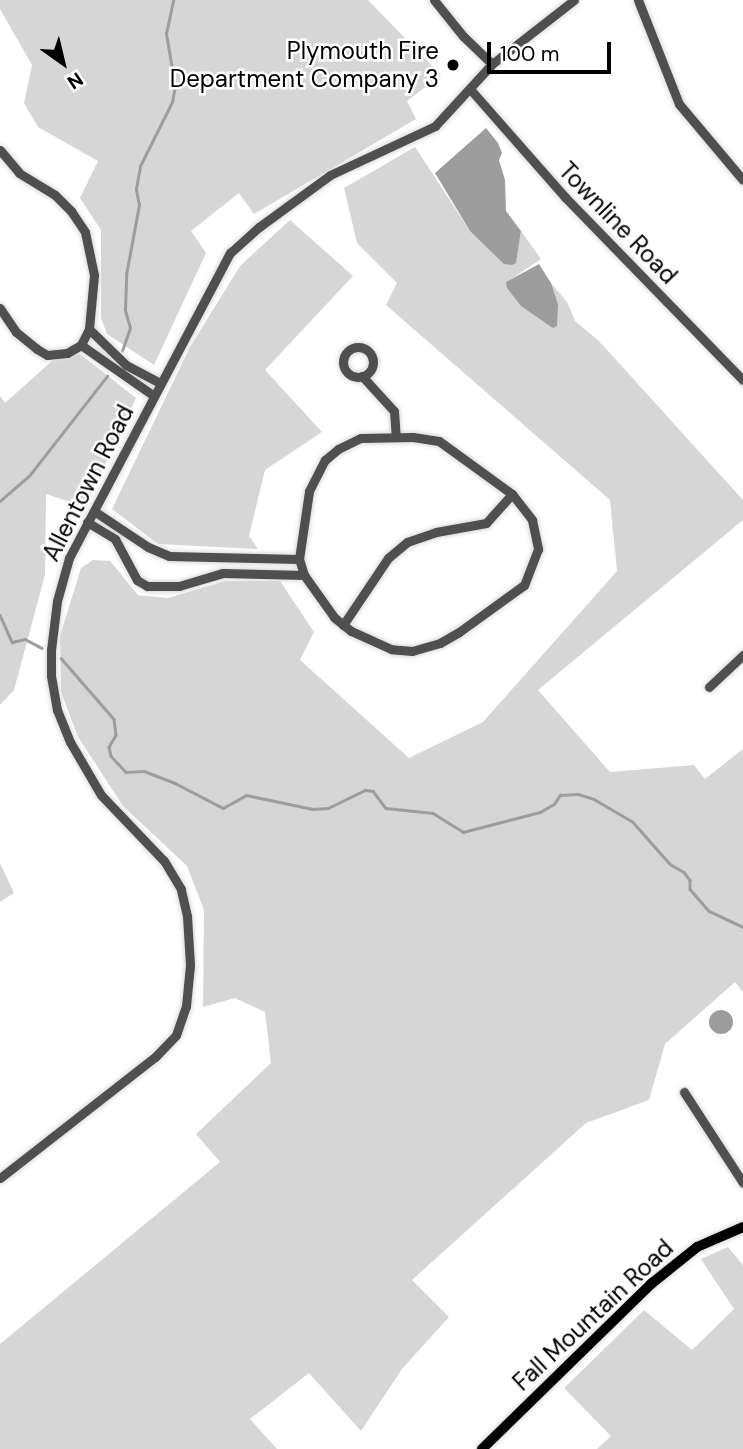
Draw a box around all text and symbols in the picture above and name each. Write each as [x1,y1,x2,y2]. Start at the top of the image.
north arrow [28,28,98,98]
scale bar [491,28,615,72]
place label: Plymouth Fire Department Company 3 [170,37,439,93]
text: 100 m [500,40,560,68]
marker: Plymouth Fire Department Company 3 [445,57,461,73]
text: N [62,67,88,95]
street label: Townline Road [553,156,683,290]
street label: Allentown Road [36,400,140,566]
street label: Fall Mountain Road [507,1233,679,1397]

